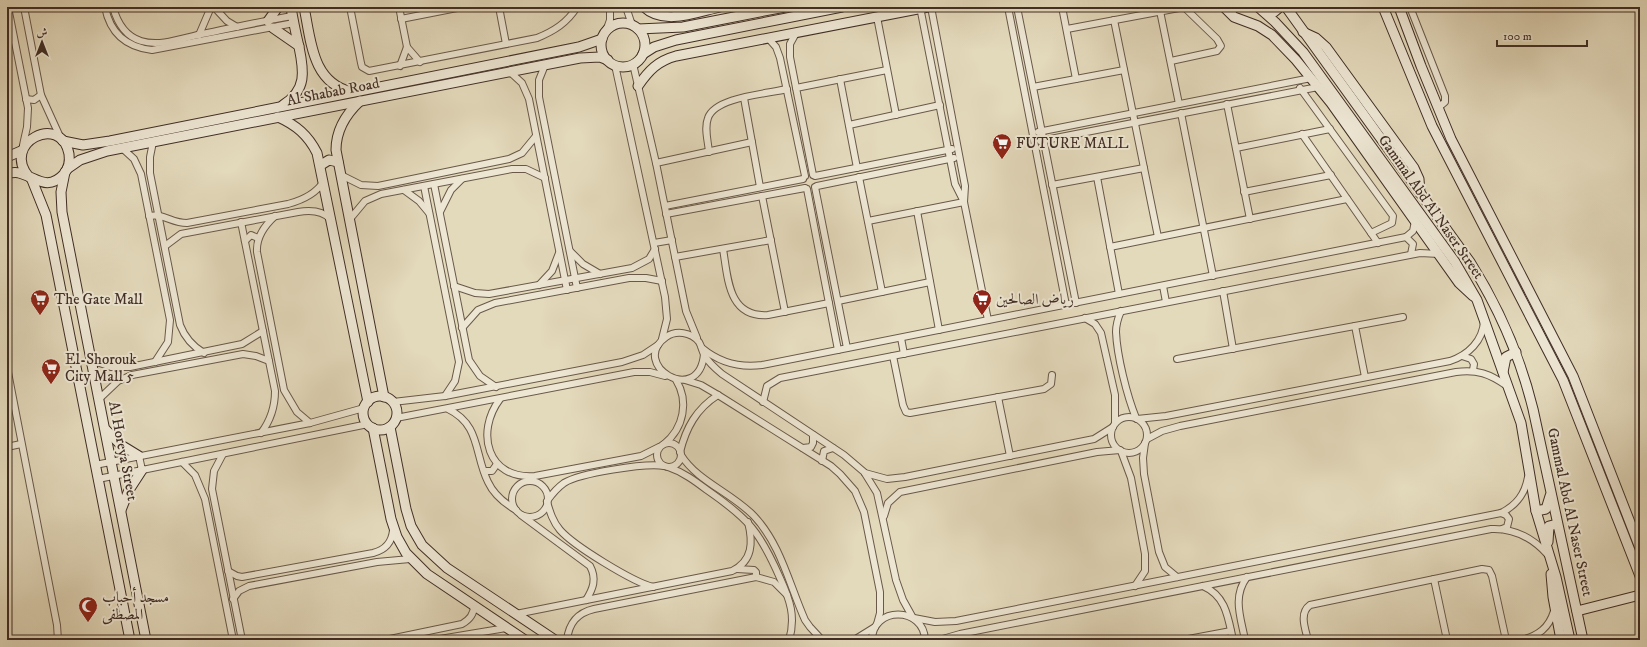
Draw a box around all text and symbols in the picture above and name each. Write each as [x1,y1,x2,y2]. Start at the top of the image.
north arrow [22,22,62,62]
scale bar [1497,22,1587,48]
text: ش [37,26,48,40]
text: 100 m [1503,29,1532,44]
street label: Al Shabab Road [285,74,381,110]
street label: Gammal Abd Al Naser Street [1374,131,1488,283]
supermarket icon: FUTURE MALL [991,132,1013,160]
place label: FUTURE MALL [1016,134,1129,153]
supermarket icon: The Gate Mall [29,288,51,316]
supermarket icon: رياض الصالحين [971,288,993,316]
place label: The Gate Mall [54,290,143,309]
place label: رياض الصالحين [996,290,1074,309]
place label: El-Shorouk City Mall 5 [65,350,137,386]
supermarket icon: El-Shorouk City Mall 5 [40,357,62,385]
street label: Al Horeya Street [104,400,142,503]
street label: Gammal Abd Al Naser Street [1543,426,1597,598]
place label: مسجد أحباب المصطفى [102,586,169,625]
mosque icon: مسجد أحباب المصطفى [77,595,99,623]

